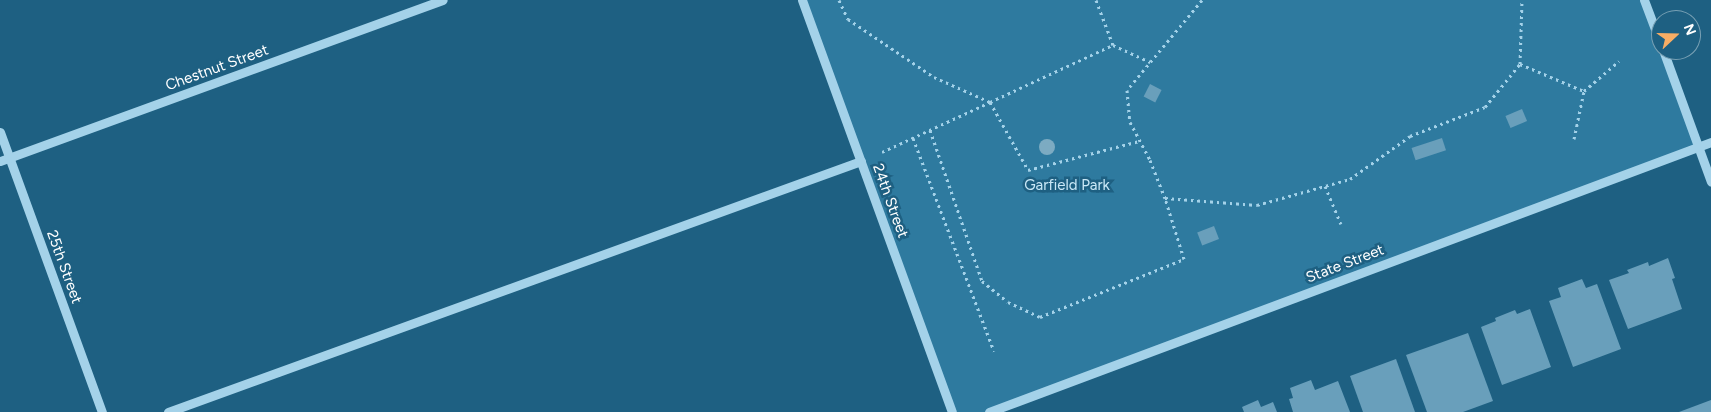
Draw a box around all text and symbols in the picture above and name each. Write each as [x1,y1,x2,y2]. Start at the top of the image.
north arrow [1651,10,1701,60]
text: N [1680,22,1699,38]
street label: Chestnut Street [163,41,271,95]
street label: 24th Street [868,162,912,240]
park label: Garfield Park [1024,177,1110,195]
street label: 25th Street [42,228,86,306]
street label: State Street [1303,241,1387,287]

